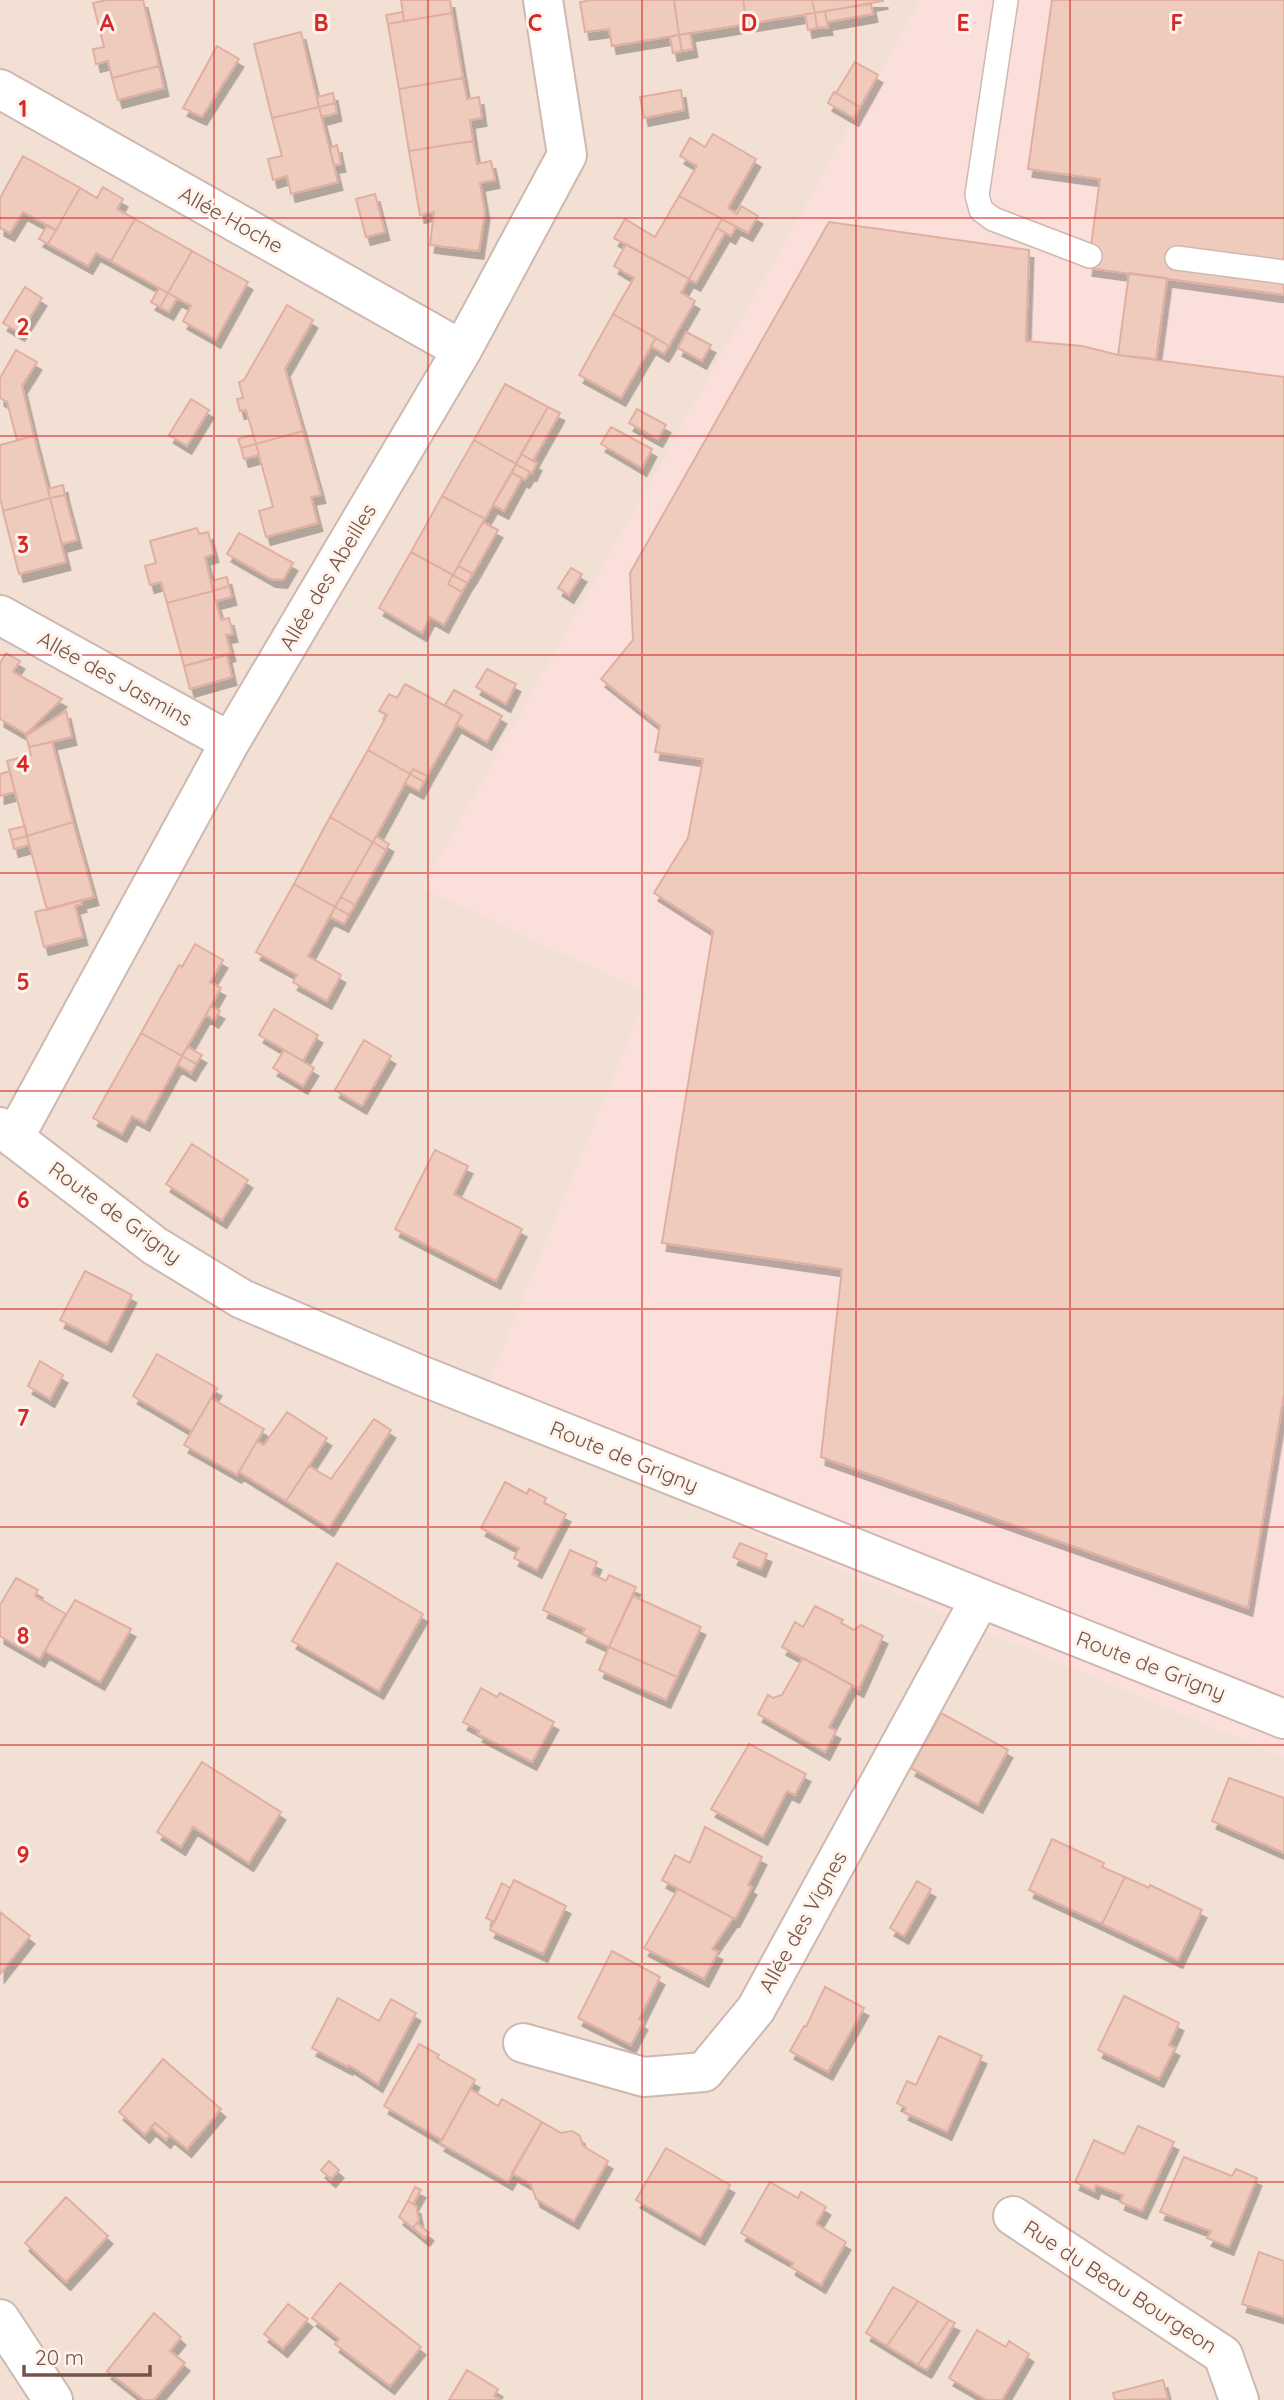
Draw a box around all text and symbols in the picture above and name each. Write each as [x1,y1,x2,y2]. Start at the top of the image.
text: A [100,8,115,37]
text: B [313,8,329,37]
text: C [528,8,542,37]
text: D [741,8,757,37]
text: E [956,8,970,37]
text: F [1171,8,1183,37]
text: 1 [19,94,27,123]
street label: Allée Hoche [175,180,288,258]
text: 2 [16,312,30,341]
street label: Allée des Abeilles [273,498,381,655]
text: 3 [17,530,29,559]
street label: Allée des Jasmins [34,625,197,731]
text: 4 [16,749,30,778]
text: 5 [16,967,30,996]
street label: Route de Grigny [44,1155,187,1269]
text: 6 [17,1185,29,1214]
text: 7 [17,1403,30,1432]
street label: Route de Grigny [546,1414,702,1498]
text: 8 [17,1621,29,1650]
street label: Route de Grigny [1073,1625,1230,1705]
text: 9 [16,1840,30,1869]
street label: Allée des Vignes [752,1846,852,1997]
street label: Rue du Beau Bourgeon [1019,2214,1222,2358]
scale bar [24,2334,150,2378]
text: 20 m [35,2344,84,2370]

